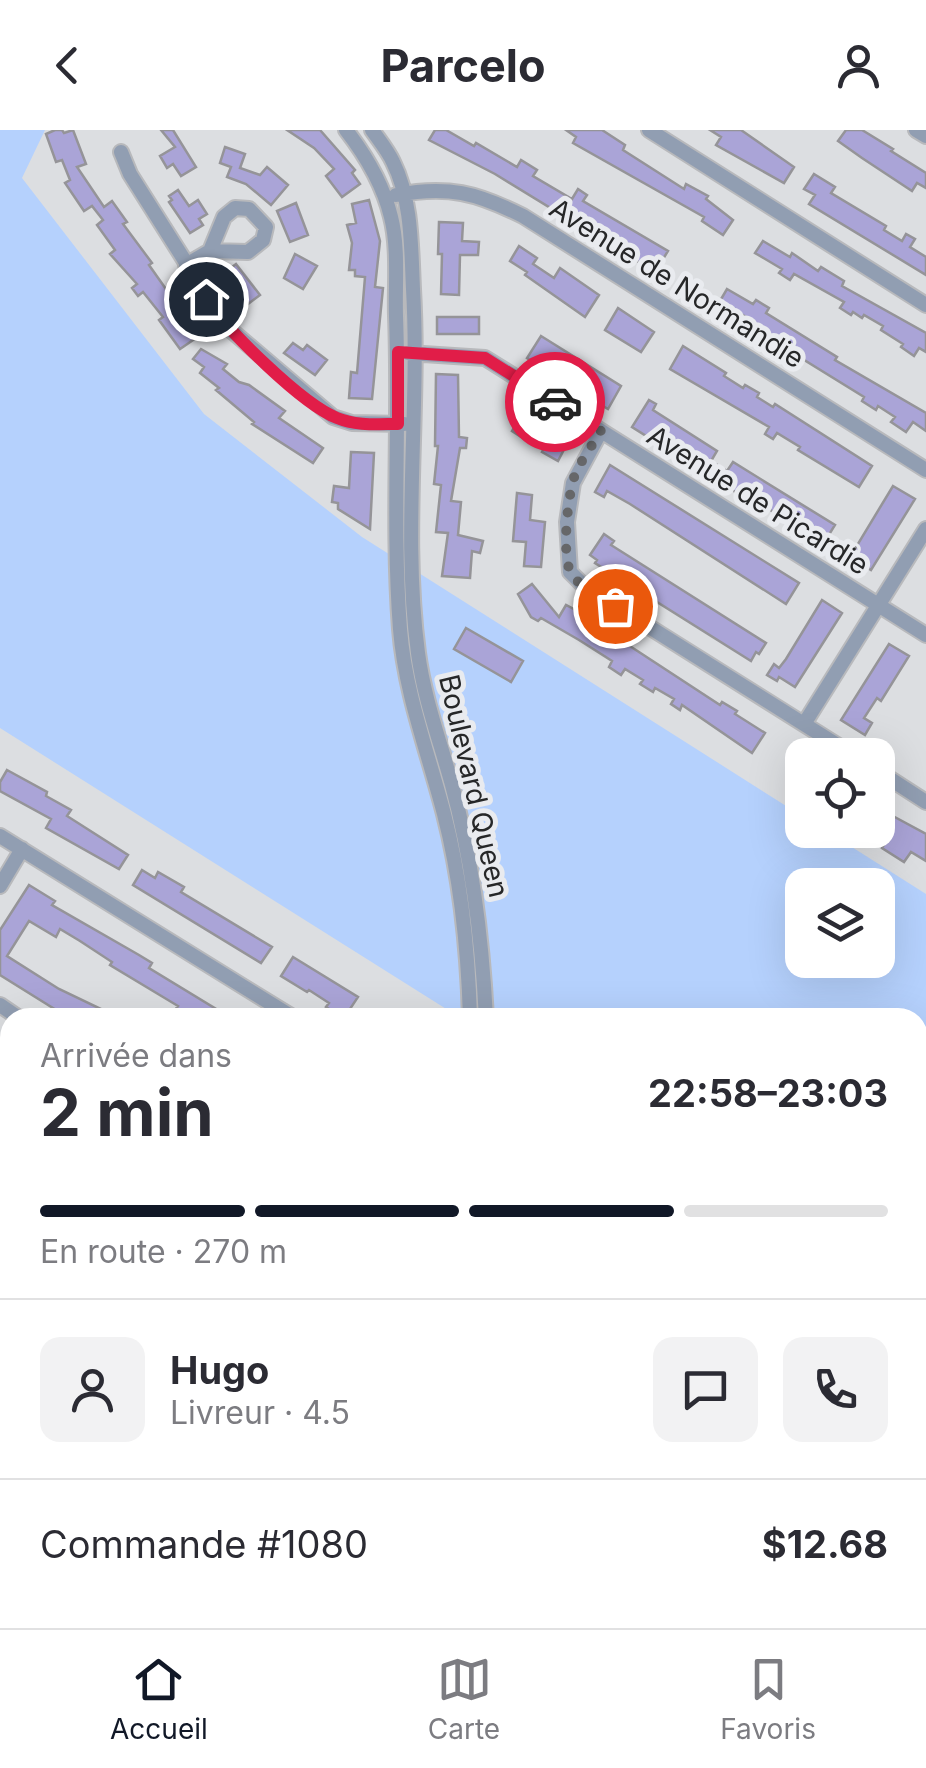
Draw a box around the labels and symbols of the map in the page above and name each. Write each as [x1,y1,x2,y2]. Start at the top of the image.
street label: Avenue de Normandie [544,191,810,375]
pin [164,257,249,342]
courier [505,352,605,452]
street label: Avenue de Picardie [641,418,875,582]
pin [573,564,658,649]
street label: Boulevard Queen [432,671,516,901]

